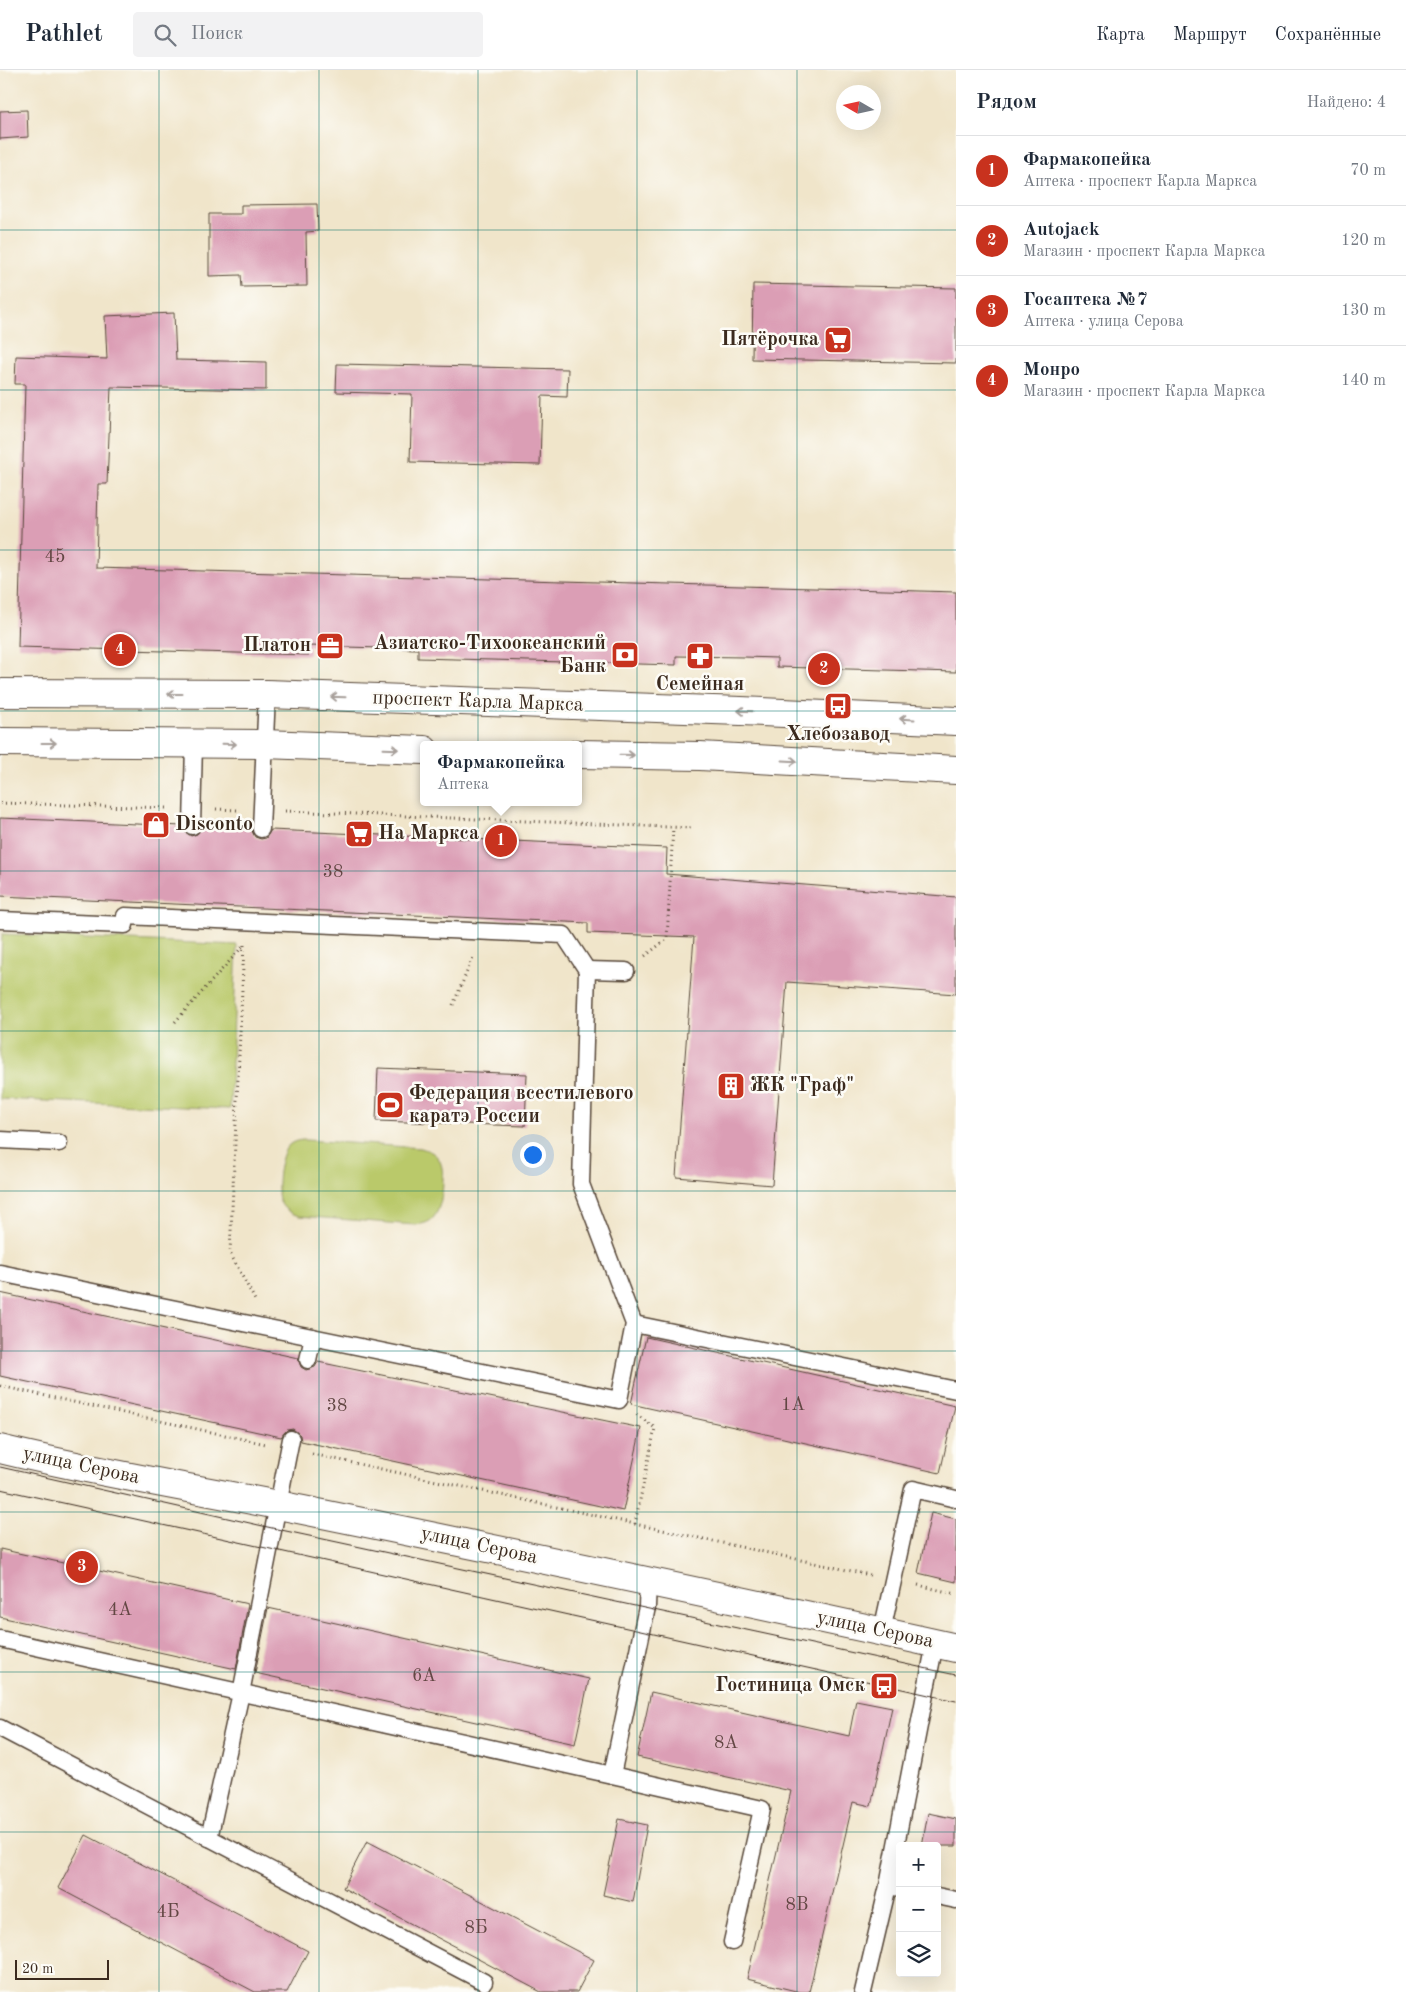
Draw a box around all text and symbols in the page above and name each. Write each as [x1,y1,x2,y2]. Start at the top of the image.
search box [133,12,483,57]
icon: search [151,21,179,49]
text: Pathlet [25,23,103,47]
text: Поиск [191,25,243,44]
text: Карта [1096,26,1145,44]
text: Маршрут [1173,26,1247,44]
text: Сохранённые [1275,26,1381,44]
north arrow [836,85,881,130]
text: Рядом [976,92,1037,113]
text: Найдено: 4 [1307,95,1386,111]
text: Фармакопейка [1023,151,1151,170]
text: 1 [987,163,997,179]
text: 70 m [1350,163,1386,179]
text: Аптека · проспект Карла Маркса [1023,174,1257,190]
text: Autojack [1023,221,1100,240]
text: 2 [987,233,997,249]
text: 120 m [1341,233,1386,249]
text: Магазин · проспект Карла Маркса [1023,244,1265,260]
text: Госаптека №7 [1023,291,1148,310]
text: 3 [987,303,997,319]
text: 130 m [1341,303,1386,319]
text: Аптека · улица Серова [1023,314,1184,330]
supermarket icon: Пятёрочка [823,325,853,355]
place label: Пятёрочка [721,330,819,350]
text: Монро [1023,361,1080,380]
text: 4 [987,373,997,389]
text: 140 m [1341,373,1386,389]
text: Магазин · проспект Карла Маркса [1023,384,1265,400]
house number: 45 [45,548,65,566]
pin: 4 [104,631,136,669]
office icon: Платон [315,631,345,661]
place label: Азиатско-Тихоокеанский Банк [374,634,606,677]
place label: Платон [243,636,311,656]
bank icon: Азиатско-Тихоокеанский Банк [610,640,640,670]
pharmacy icon: Семейная [685,641,715,671]
pin: 2 [808,650,840,688]
place label: Семейная [656,675,744,695]
street label: проспект Карла Маркса [372,688,584,716]
one-way arrow [168,689,184,699]
bus stop icon: Хлебозавод [823,691,853,721]
one-way arrow [330,692,346,702]
one-way arrow [737,706,754,716]
one-way arrow [900,714,916,723]
place label: Хлебозавод [786,725,890,745]
one-way arrow [40,738,56,748]
one-way arrow [220,739,236,748]
popup [420,741,582,806]
one-way arrow [383,744,399,753]
one-way arrow [618,750,635,760]
text: Фармакопейка [437,754,565,773]
one-way arrow [781,757,797,766]
text: Аптека [437,777,489,793]
shop icon: Disconto [141,810,171,840]
place label: Disconto [175,815,253,835]
supermarket icon: На Маркса [344,819,374,849]
pin: 1 [485,822,517,860]
place label: На Маркса [378,824,479,844]
house number: 38 [323,863,343,881]
building icon: ЖК "Граф" [716,1071,746,1101]
place label: ЖК "Граф" [750,1076,854,1096]
place label: Федерация всестилевого каратэ России [409,1084,634,1127]
sports icon: Федерация всестилевого каратэ России [375,1090,405,1120]
your location [520,1142,546,1168]
house number: 1А [781,1396,805,1414]
house number: 38 [327,1397,347,1415]
street label: улица Серова [21,1444,141,1488]
street label: улица Серова [419,1524,539,1568]
pin: 3 [66,1548,98,1586]
house number: 4А [108,1601,132,1619]
street label: улица Серова [815,1608,935,1652]
house number: 6А [412,1667,436,1685]
bus stop icon: Гостиница Омск [869,1671,899,1701]
place label: Гостиница Омск [715,1676,865,1696]
house number: 8А [714,1734,738,1752]
map controls [896,1842,941,1977]
button: + [896,1842,941,1887]
button: − [896,1887,941,1932]
house number: 8В [786,1896,808,1914]
house number: 4Б [156,1903,180,1921]
house number: 8Б [464,1919,488,1937]
button: layers [896,1932,941,1977]
scale bar [15,1957,109,1980]
text: 20 m [22,1962,53,1976]

